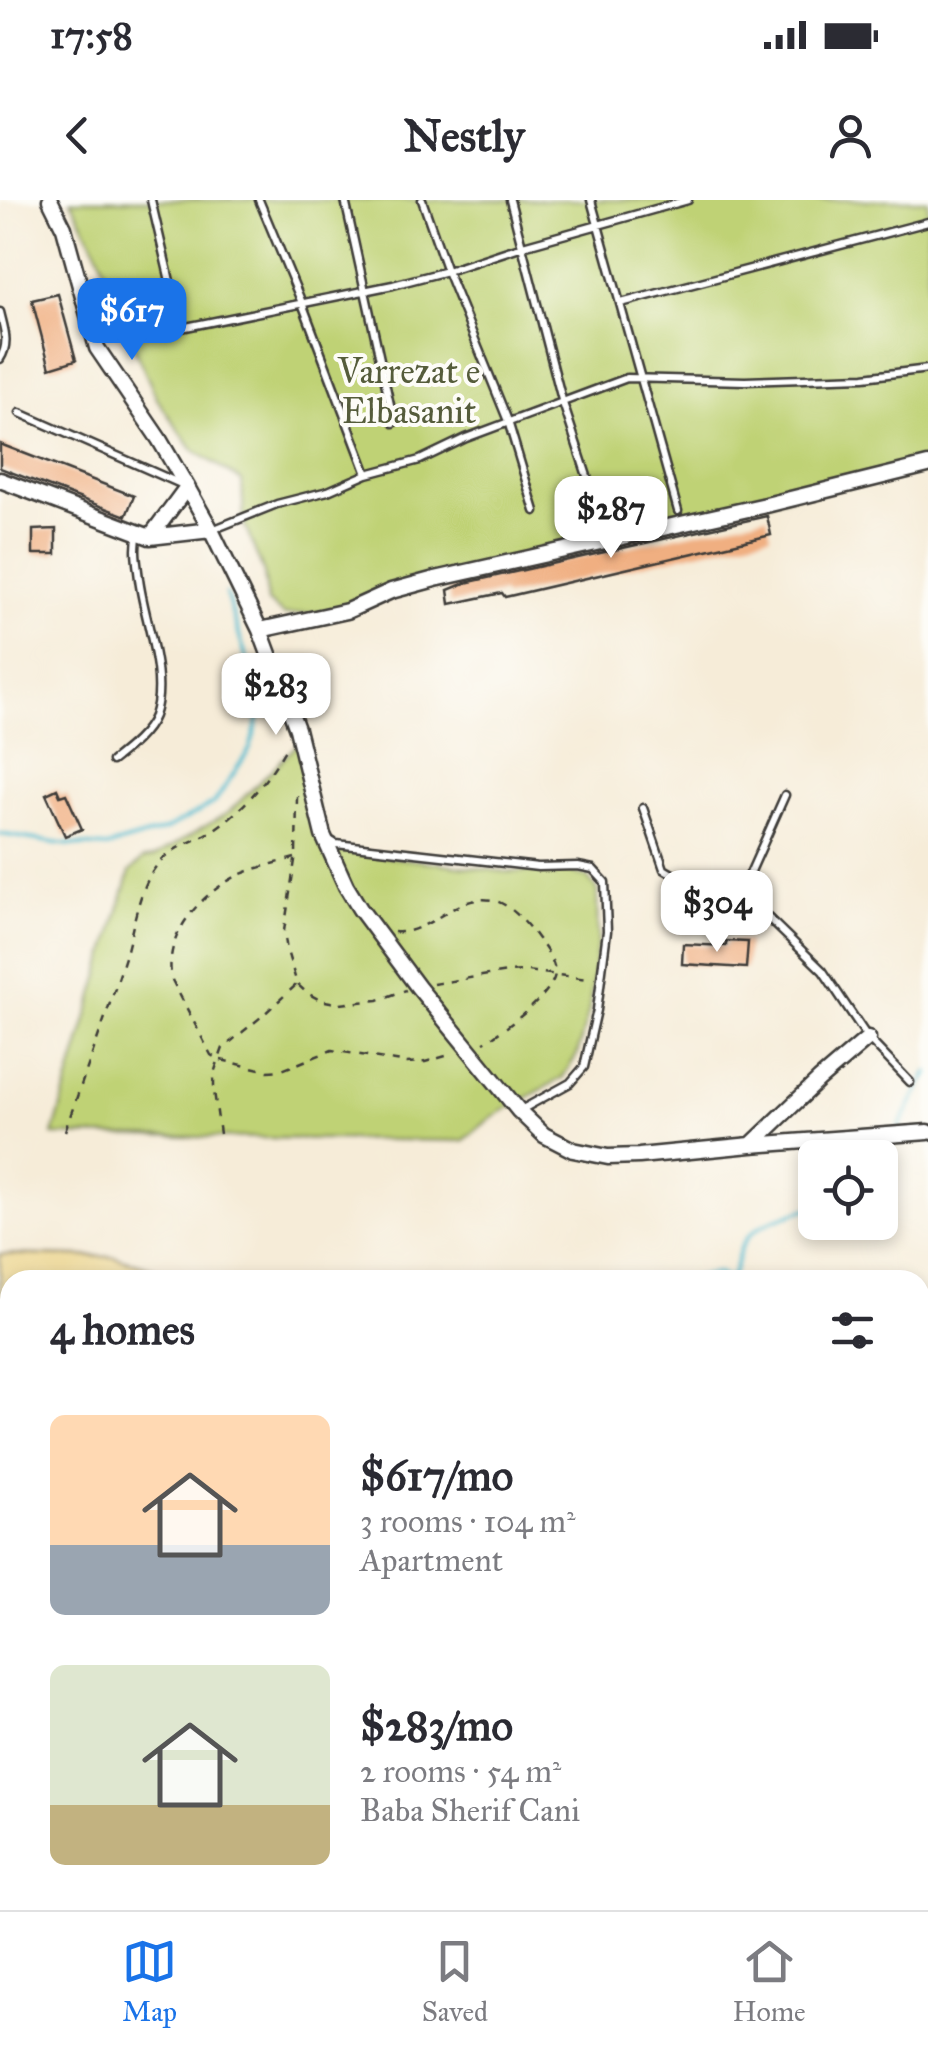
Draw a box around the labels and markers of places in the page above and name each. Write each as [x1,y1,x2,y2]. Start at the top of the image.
pin: $617 [73,278,191,363]
pin: $287 [552,476,670,561]
pin: $283 [217,653,335,738]
pin: $304 [658,870,776,955]

